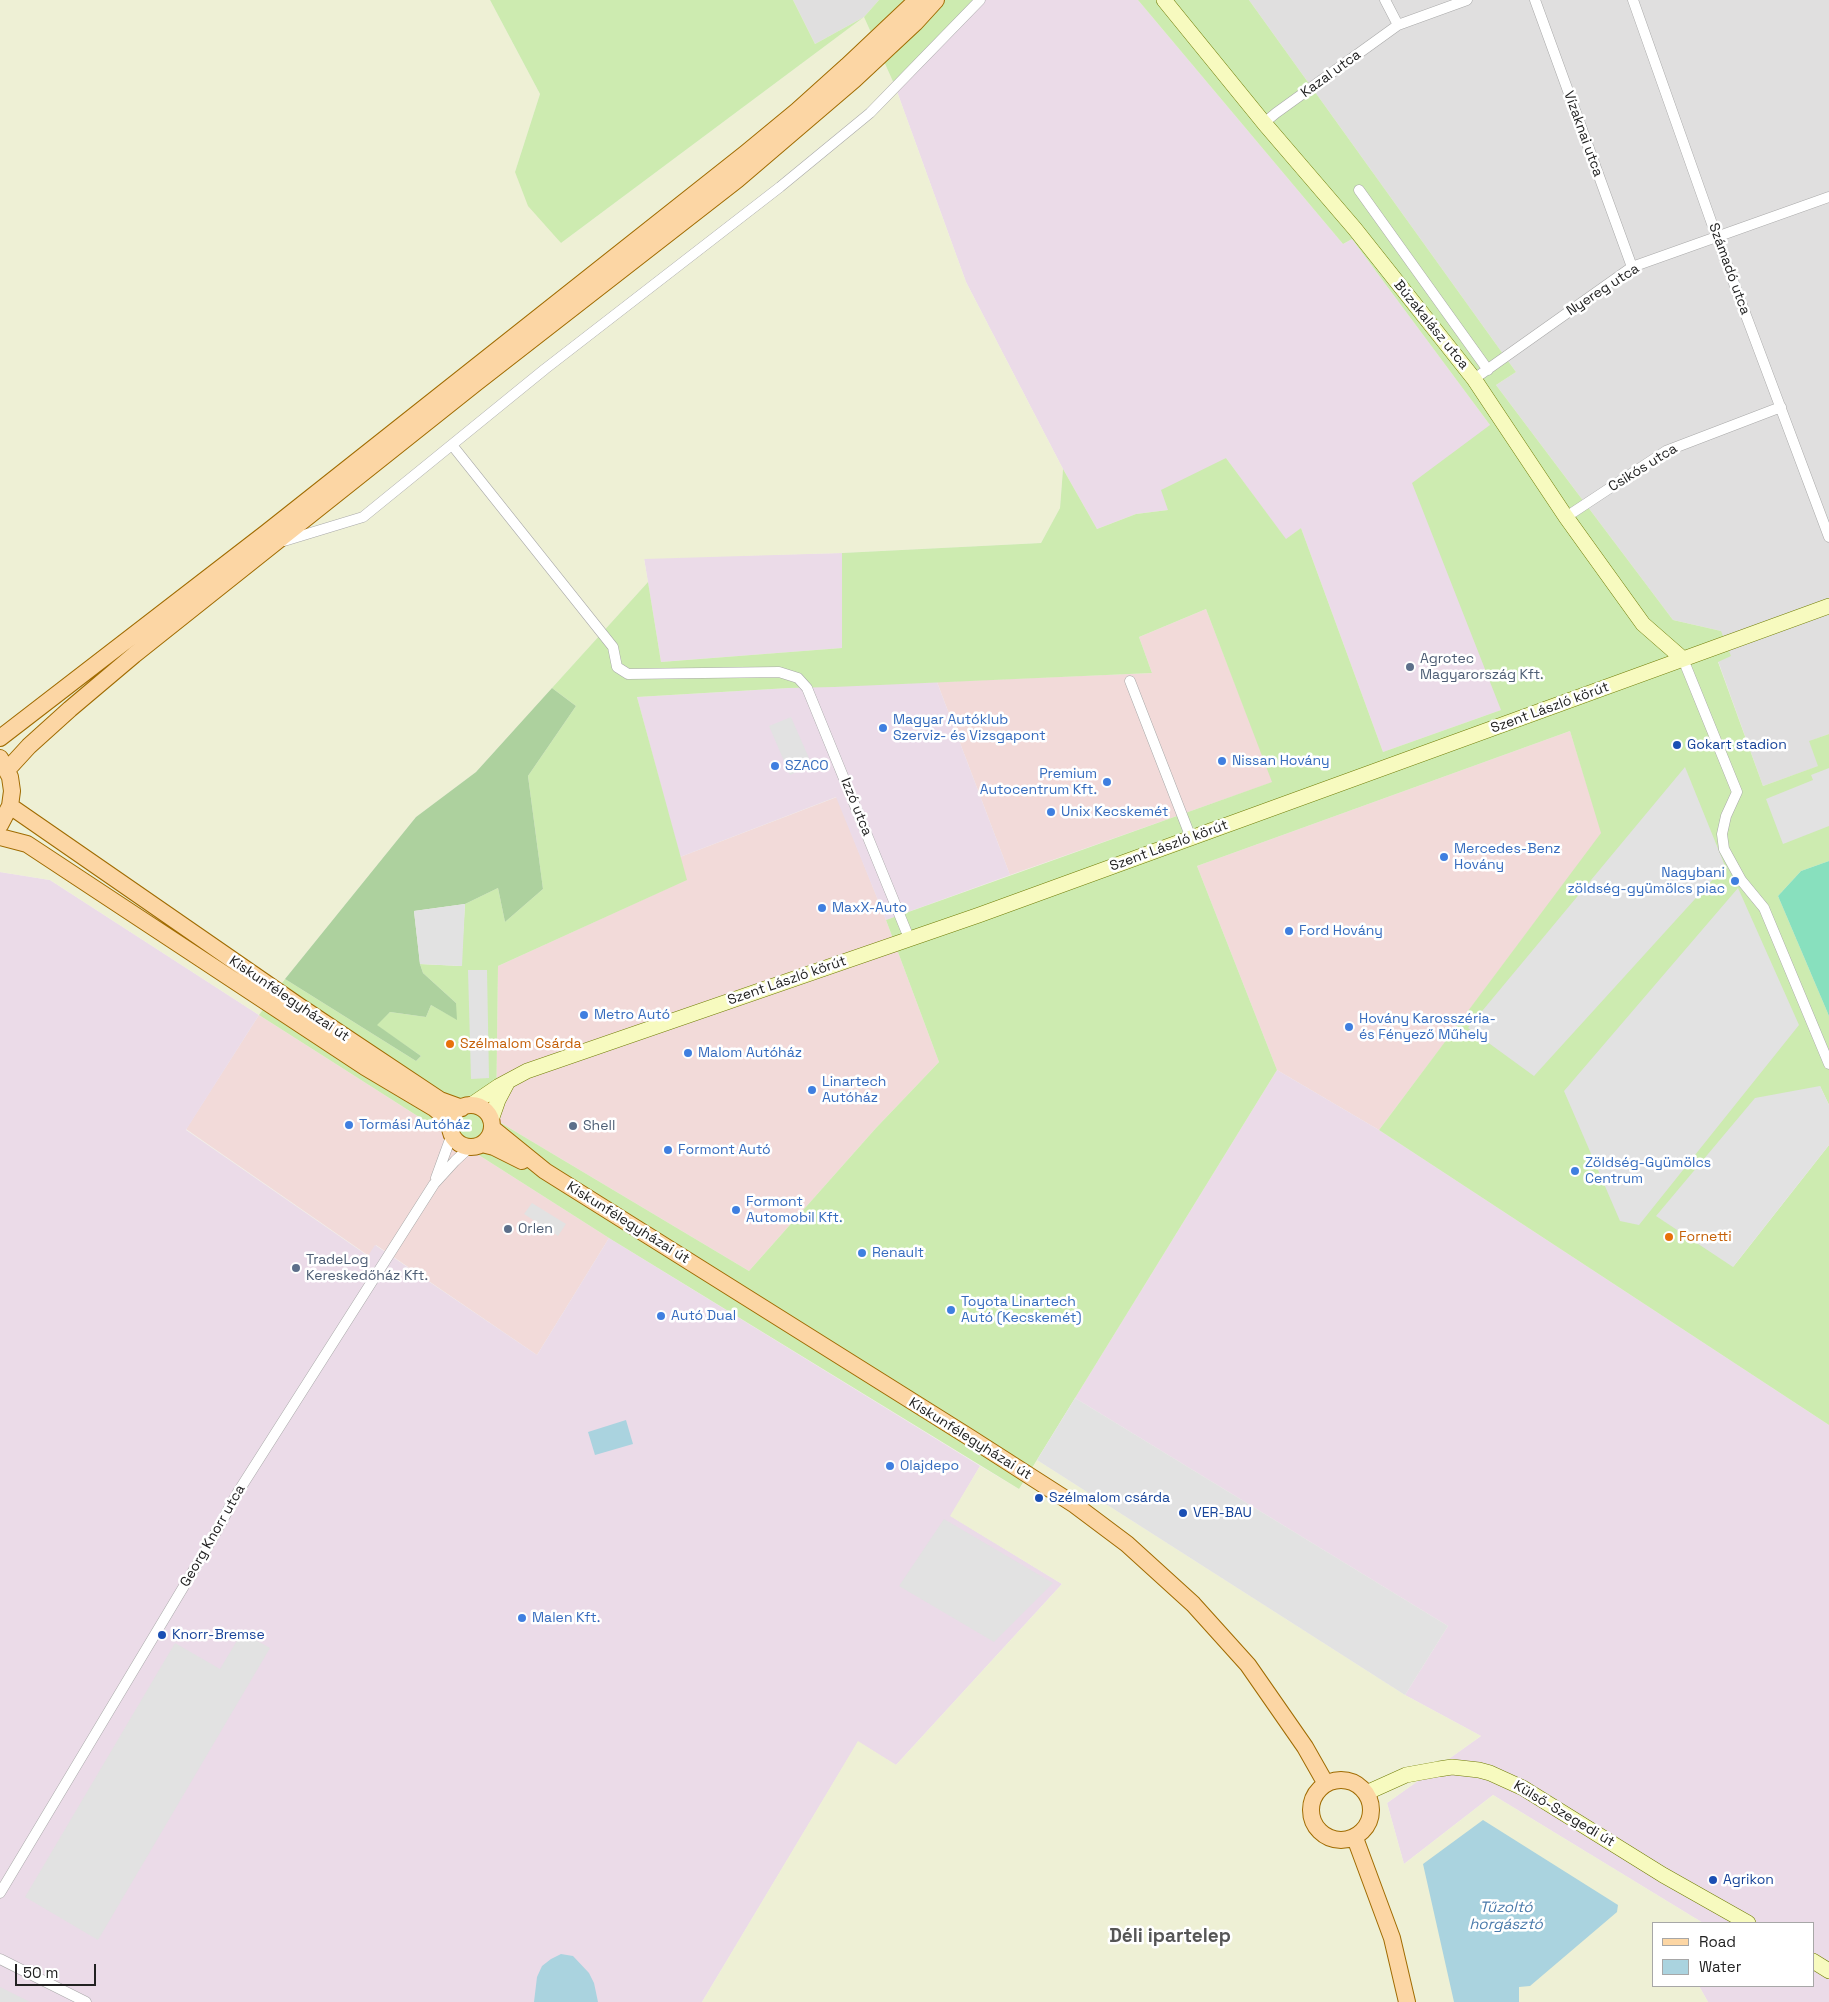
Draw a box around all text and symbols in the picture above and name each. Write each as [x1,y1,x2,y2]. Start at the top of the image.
street label: Kazal utca [1298,47,1364,101]
street label: Vízaknai utca [1560,89,1606,179]
street label: Számadó utca [1705,221,1753,317]
street label: Nyereg utca [1564,260,1642,320]
street label: Búzakalász utca [1390,277,1472,373]
street label: Csikós utca [1606,440,1680,496]
place label: Agrotec Magyarország Kft. [1420,651,1544,684]
marker: Agrotec Magyarország Kft. [1404,661,1416,673]
street label: Szent László körút [1489,679,1611,737]
place label: Magyar Autóklub Szerviz- és Vizsgapont [893,712,1046,744]
marker: Magyar Autóklub Szerviz- és Vizsgapont [877,722,889,734]
place label: Gokart stadion [1687,737,1787,753]
marker: Gokart stadion [1671,739,1683,751]
place label: Nissan Hovány [1232,753,1330,769]
marker: Nissan Hovány [1216,755,1228,767]
place label: SZACO [785,758,829,774]
marker: SZACO [769,760,781,772]
place label: Premium Autocentrum Kft. [980,766,1097,799]
street label: Izzó utca [837,775,875,839]
marker: Premium Autocentrum Kft. [1101,776,1113,788]
place label: Unix Kecskemét [1061,804,1168,820]
marker: Unix Kecskemét [1045,806,1057,818]
street label: Szent László körút [1108,817,1230,875]
place label: Mercedes-Benz Hovány [1454,841,1561,874]
marker: Mercedes-Benz Hovány [1438,851,1450,863]
place label: Nagybani zöldség-gyümölcs piac [1568,865,1725,898]
marker: Nagybani zöldség-gyümölcs piac [1729,875,1741,887]
place label: MaxX-Auto [832,900,907,916]
marker: MaxX-Auto [816,902,828,914]
place label: Ford Hovány [1299,923,1383,939]
marker: Ford Hovány [1283,925,1295,937]
street label: Kiskunfélegyházai út [226,953,352,1045]
street label: Szent László körút [725,953,849,1009]
place label: Metro Autó [594,1007,670,1023]
marker: Metro Autó [578,1009,590,1021]
place label: Hovány Karosszéria- és Fényező Műhely [1359,1011,1496,1044]
marker: Hovány Karosszéria- és Fényező Műhely [1343,1021,1355,1033]
place label: Szélmalom Csárda [460,1036,582,1052]
marker: Szélmalom Csárda [444,1038,456,1050]
place label: Malom Autóház [698,1045,802,1061]
marker: Malom Autóház [682,1047,694,1059]
place label: Linartech Autóház [822,1074,886,1106]
marker: Linartech Autóház [806,1084,818,1096]
place label: Tormási Autóház [359,1117,470,1133]
place label: Shell [583,1118,615,1134]
marker: Tormási Autóház [343,1119,355,1131]
marker: Shell [567,1120,579,1132]
place label: Formont Autó [678,1142,771,1158]
marker: Formont Autó [662,1144,674,1156]
place label: Zöldség-Gyümölcs Centrum [1585,1155,1711,1188]
marker: Zöldség-Gyümölcs Centrum [1569,1165,1581,1177]
street label: Kiskunfélegyházai út [564,1178,692,1268]
place label: Formont Automobil Kft. [746,1194,843,1226]
marker: Formont Automobil Kft. [730,1204,742,1216]
place label: Orlen [518,1221,553,1237]
marker: Orlen [502,1223,514,1235]
place label: Fornetti [1679,1229,1732,1245]
marker: Fornetti [1663,1231,1675,1243]
place label: Renault [872,1245,924,1261]
marker: Renault [856,1247,868,1259]
place label: TradeLog Kereskedőház Kft. [306,1252,428,1284]
marker: TradeLog Kereskedőház Kft. [290,1262,302,1274]
place label: Toyota Linartech Autó (Kecskemét) [961,1294,1082,1326]
marker: Toyota Linartech Autó (Kecskemét) [945,1304,957,1316]
place label: Autó Dual [671,1308,736,1324]
marker: Autó Dual [655,1310,667,1322]
street label: Kiskunfélegyházai út [906,1394,1034,1484]
place label: Olajdepo [900,1458,959,1474]
marker: Olajdepo [884,1460,896,1472]
street label: Georg Knorr utca [177,1482,249,1590]
place label: Szélmalom csárda [1049,1490,1170,1506]
marker: Szélmalom csárda [1033,1492,1045,1504]
place label: VER-BAU [1193,1505,1252,1521]
marker: VER-BAU [1177,1507,1189,1519]
place label: Malen Kft. [532,1610,600,1626]
marker: Malen Kft. [516,1612,528,1624]
place label: Knorr-Bremse [172,1627,265,1643]
marker: Knorr-Bremse [156,1629,168,1641]
street label: Külső-Szegedi út [1510,1777,1618,1851]
place label: Agrikon [1723,1872,1774,1888]
marker: Agrikon [1707,1874,1719,1886]
water label: Tűzoltó horgásztó [1469,1899,1543,1934]
legend [1652,1922,1814,1987]
district label: Déli ipartelep [1109,1926,1231,1948]
text: Road [1699,1932,1736,1951]
scale bar [18,1954,99,1986]
text: Water [1699,1957,1741,1976]
text: 50 m [23,1963,58,1982]

